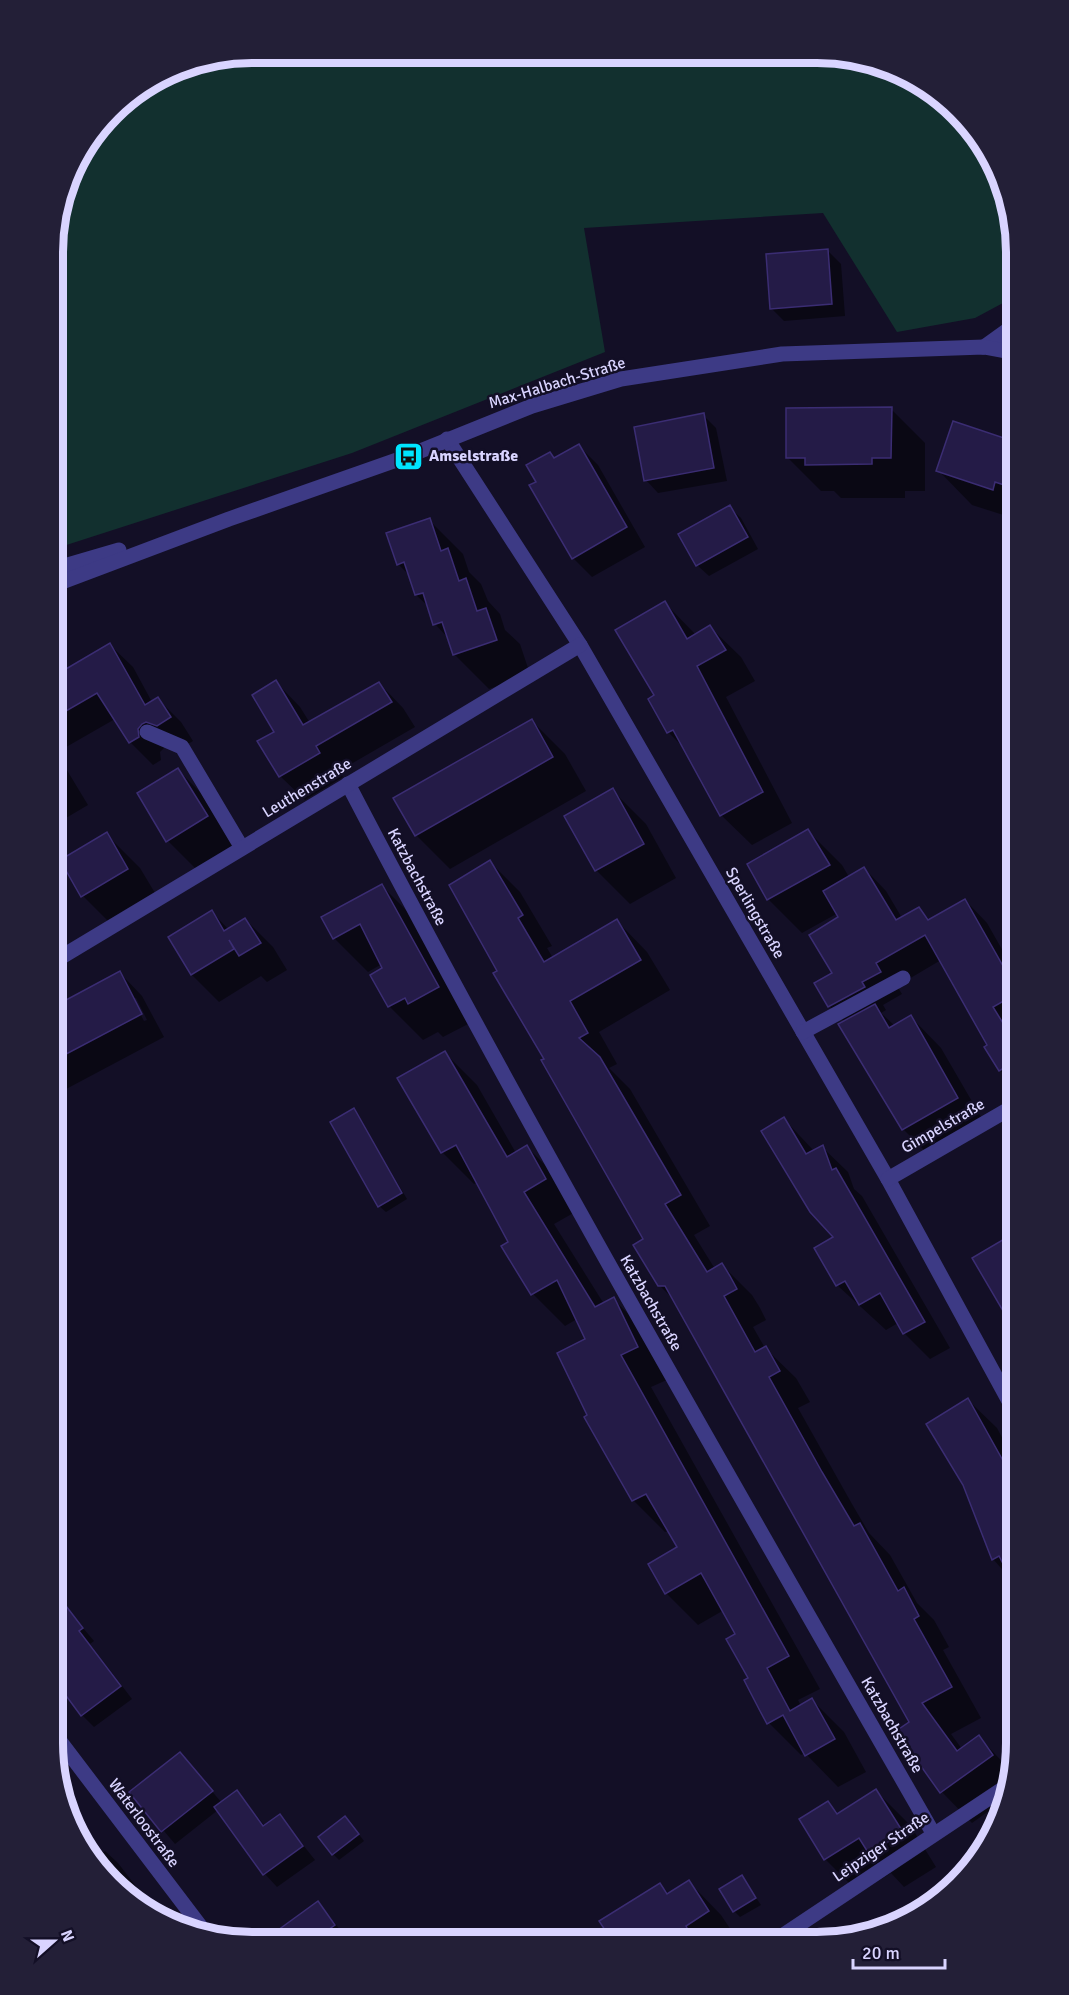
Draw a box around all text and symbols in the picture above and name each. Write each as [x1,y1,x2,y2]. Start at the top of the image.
street label: Max-Halbach-Straße [486,353,628,413]
bus stop icon: Amselstraße [392,440,424,472]
place label: Amselstraße [429,446,518,466]
street label: Leuthenstraße [259,754,355,822]
street label: Katzbachstraße [383,825,451,929]
street label: Sperlingstraße [721,864,789,962]
street label: Gimpelstraße [898,1094,988,1158]
street label: Katzbachstraße [615,1251,687,1355]
street label: Katzbachstraße [856,1673,928,1777]
street label: Waterloostraße [104,1775,184,1871]
street label: Leipziger Straße [829,1807,933,1887]
north arrow [24,1911,84,1971]
text: N [56,1927,78,1945]
scale bar [853,1932,944,1970]
text: 20 m [862,1942,900,1964]

